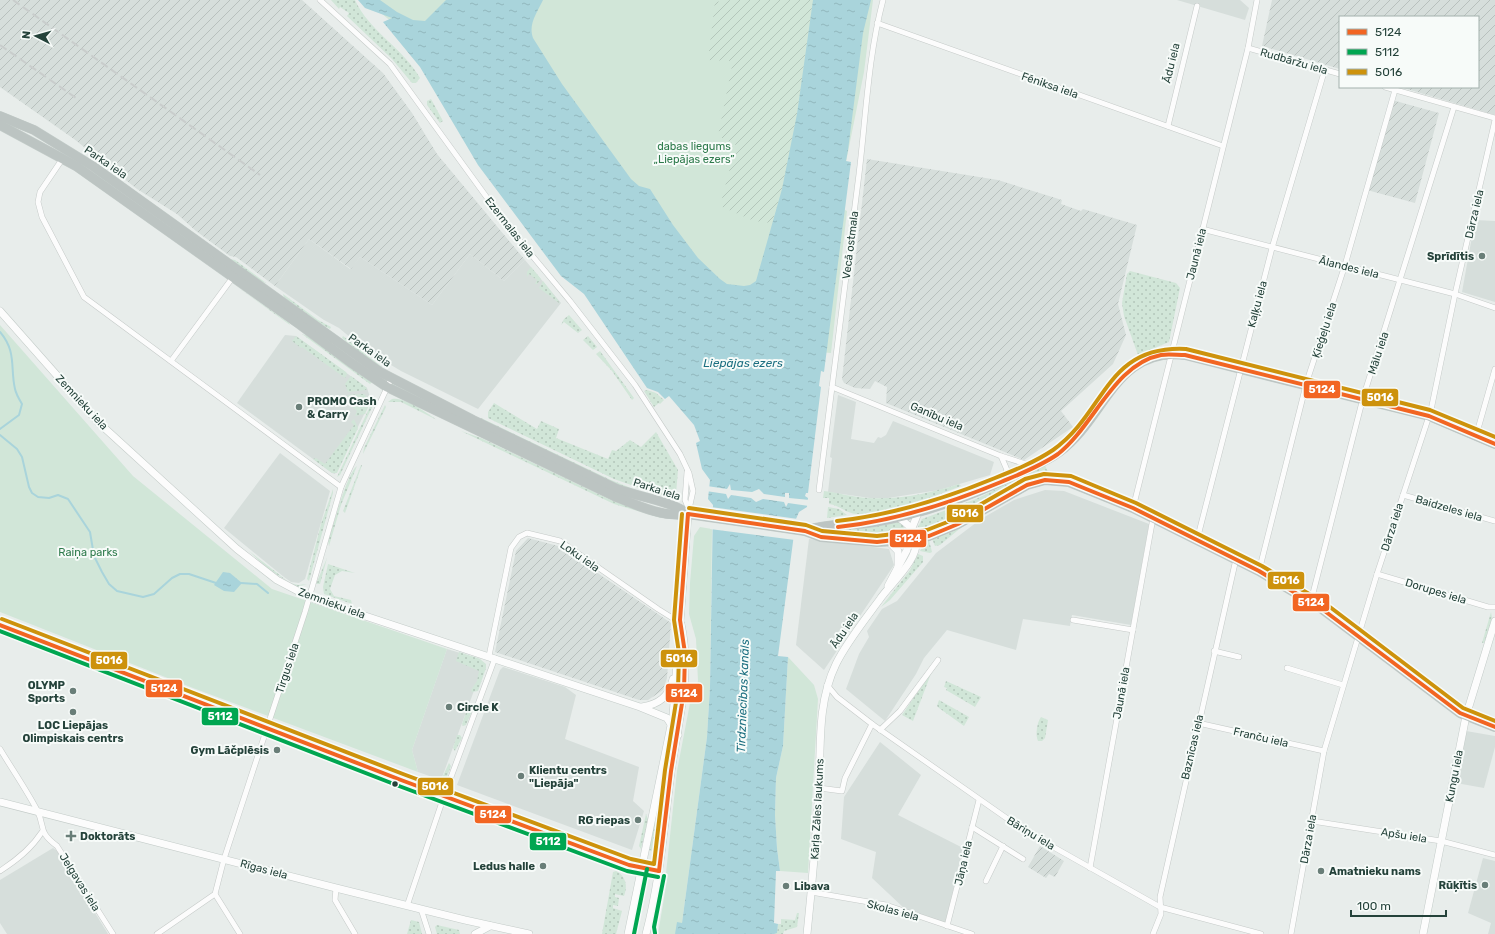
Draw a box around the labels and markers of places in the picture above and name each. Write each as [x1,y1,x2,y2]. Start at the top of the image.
place label: Sprīdītis [1427,250,1474,263]
marker: Sprīdītis [1477,251,1487,261]
place label: PROMO Cash & Carry [307,395,377,421]
marker: PROMO Cash & Carry [294,402,304,412]
place label: OLYMP Sports [28,679,66,705]
marker: OLYMP Sports [68,686,78,696]
place label: Circle K [457,701,499,714]
marker: Circle K [444,702,454,712]
marker: LOC Liepājas Olimpiskais centrs [68,707,78,717]
place label: LOC Liepājas Olimpiskais centrs [23,719,124,745]
place label: Gym Lāčplēsis [191,744,269,757]
marker: Gym Lāčplēsis [272,745,282,755]
place label: Klientu centrs "Liepāja" [529,764,607,790]
marker: Klientu centrs "Liepāja" [516,771,526,781]
unlabelled marker [390,779,400,789]
place label: RG riepas [578,814,630,827]
marker: RG riepas [633,815,643,825]
marker: Doktorāts [65,830,77,842]
place label: Doktorāts [80,830,135,843]
place label: Ledus halle [473,860,535,873]
marker: Ledus halle [538,861,548,871]
place label: Amatnieku nams [1329,865,1421,878]
marker: Amatnieku nams [1316,866,1326,876]
place label: Rūķītis [1438,879,1477,892]
place label: Libava [794,880,830,893]
marker: Rūķītis [1480,880,1490,890]
marker: Libava [781,881,791,891]

